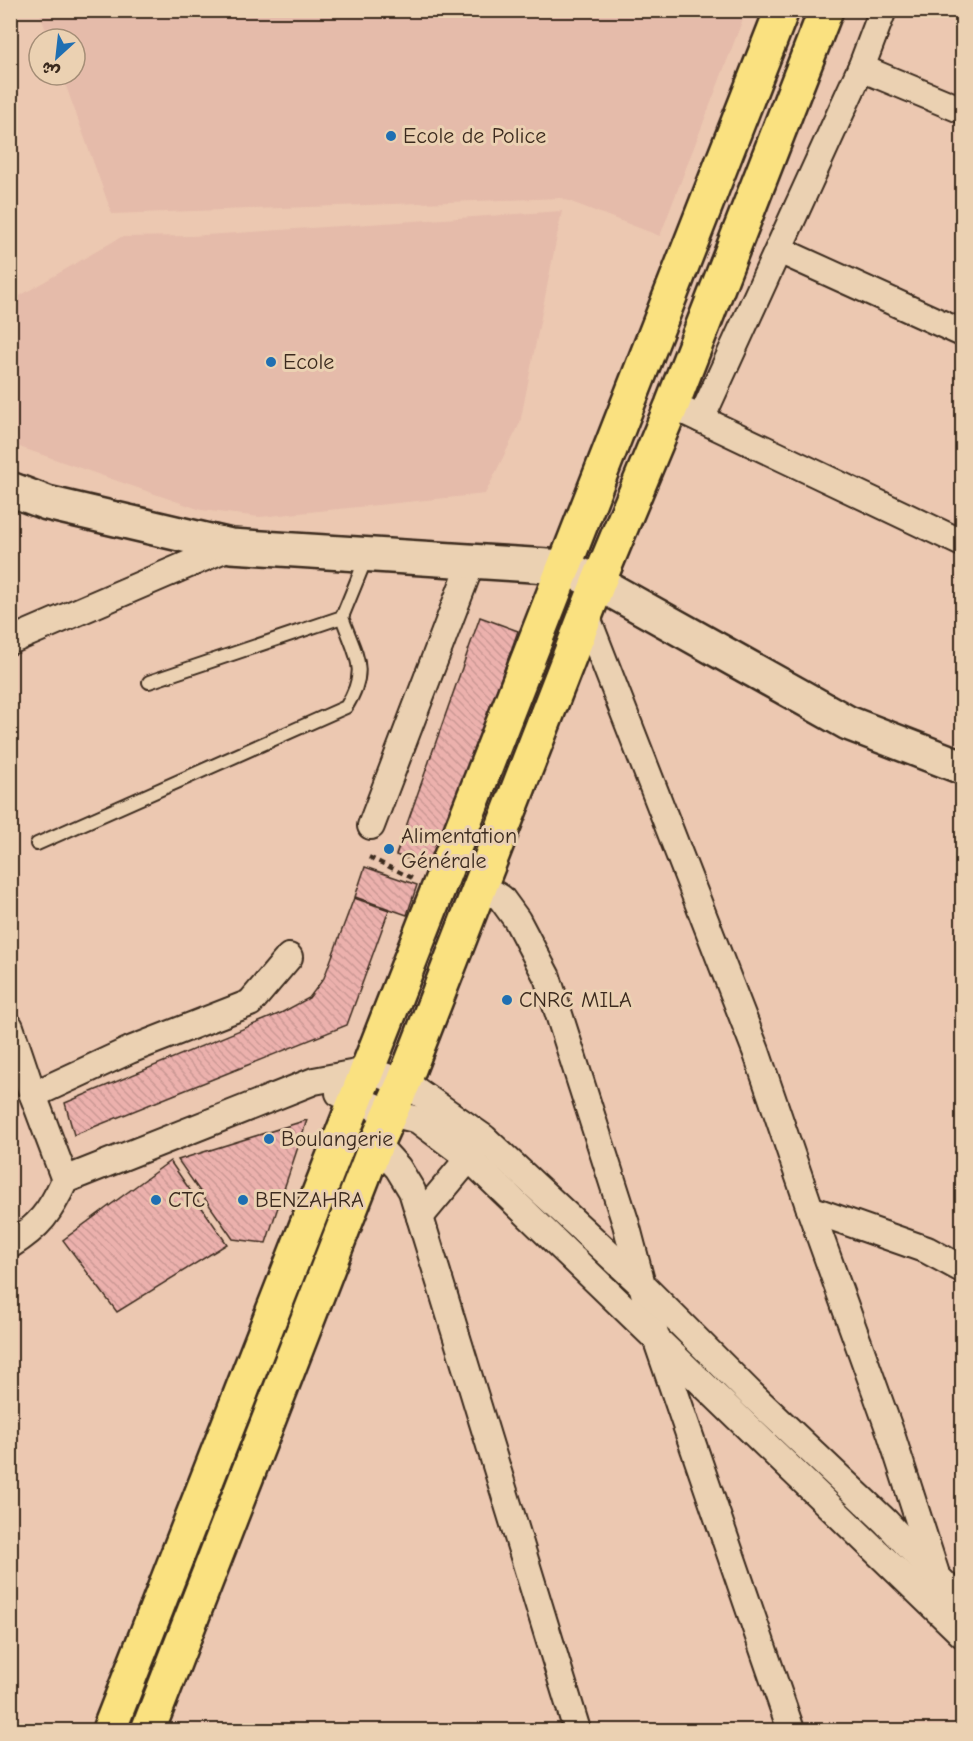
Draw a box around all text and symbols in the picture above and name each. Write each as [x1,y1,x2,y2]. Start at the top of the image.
north arrow [27,27,87,87]
text: ش [39,57,63,81]
place label: Ecole de Police [403,123,546,149]
marker: Ecole de Police [384,129,398,143]
place label: Ecole [283,349,334,375]
marker: Ecole [264,355,278,369]
place label: Alimentation Générale [401,823,517,874]
marker: Alimentation Générale [382,842,396,856]
place label: CNRC MILA [519,987,632,1013]
marker: CNRC MILA [500,993,514,1007]
place label: Boulangerie [281,1126,393,1152]
marker: Boulangerie [262,1132,276,1146]
place label: CTC [168,1187,205,1213]
place label: BENZAHRA [255,1187,364,1213]
marker: CTC [149,1193,163,1207]
marker: BENZAHRA [236,1193,250,1207]

